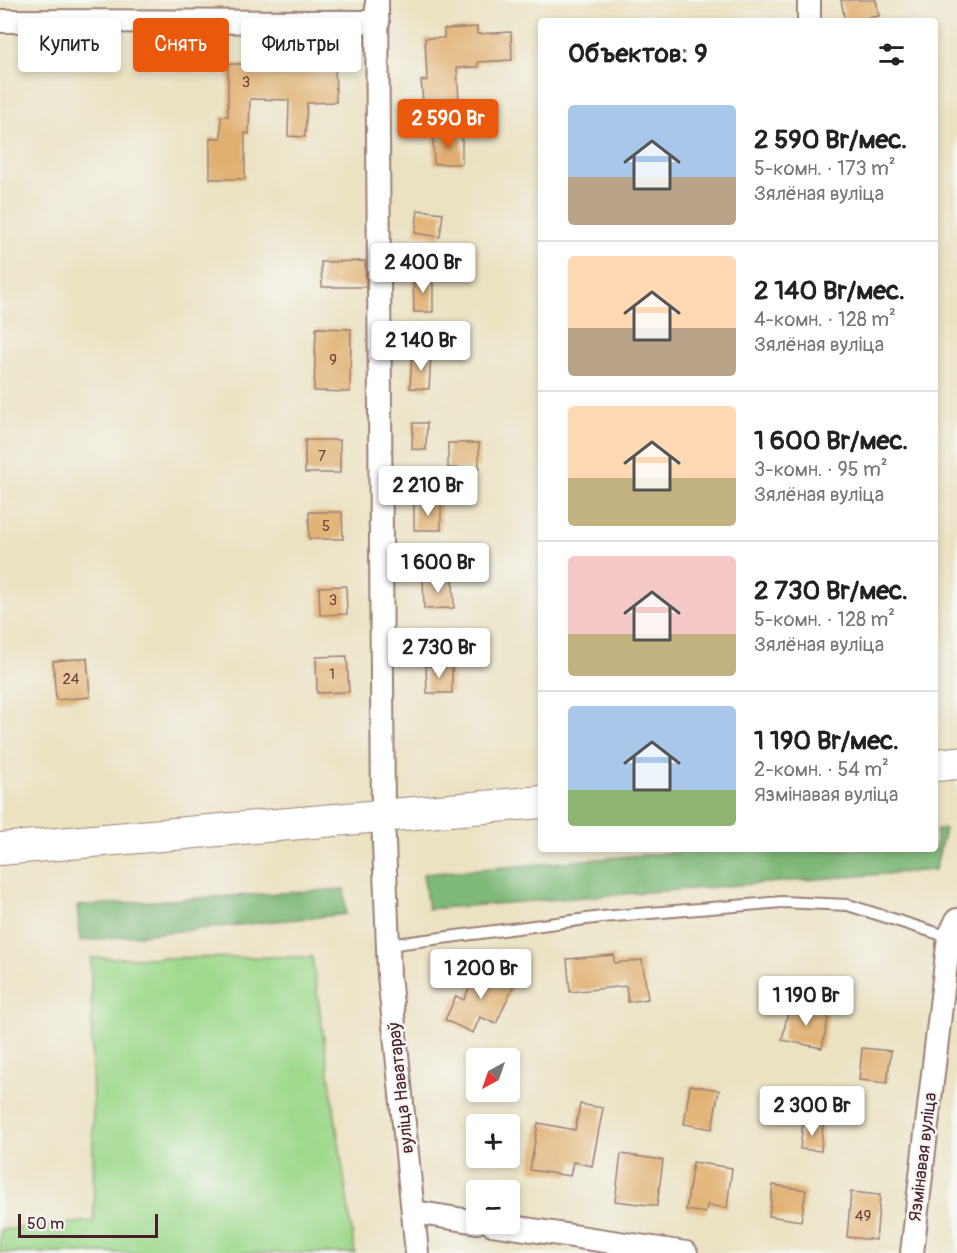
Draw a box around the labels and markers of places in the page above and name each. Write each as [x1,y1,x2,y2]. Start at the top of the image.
pin: 2 590 Br [386,99,510,150]
pin: 2 400 Br [361,243,485,294]
pin: 2 140 Br [359,321,483,372]
pin: 2 210 Br [366,466,490,517]
pin: 1 600 Br [376,543,500,594]
pin: 2 730 Br [377,628,501,679]
pin: 1 200 Br [419,949,543,1000]
pin: 1 190 Br [744,976,868,1027]
pin: 2 300 Br [750,1086,874,1137]

